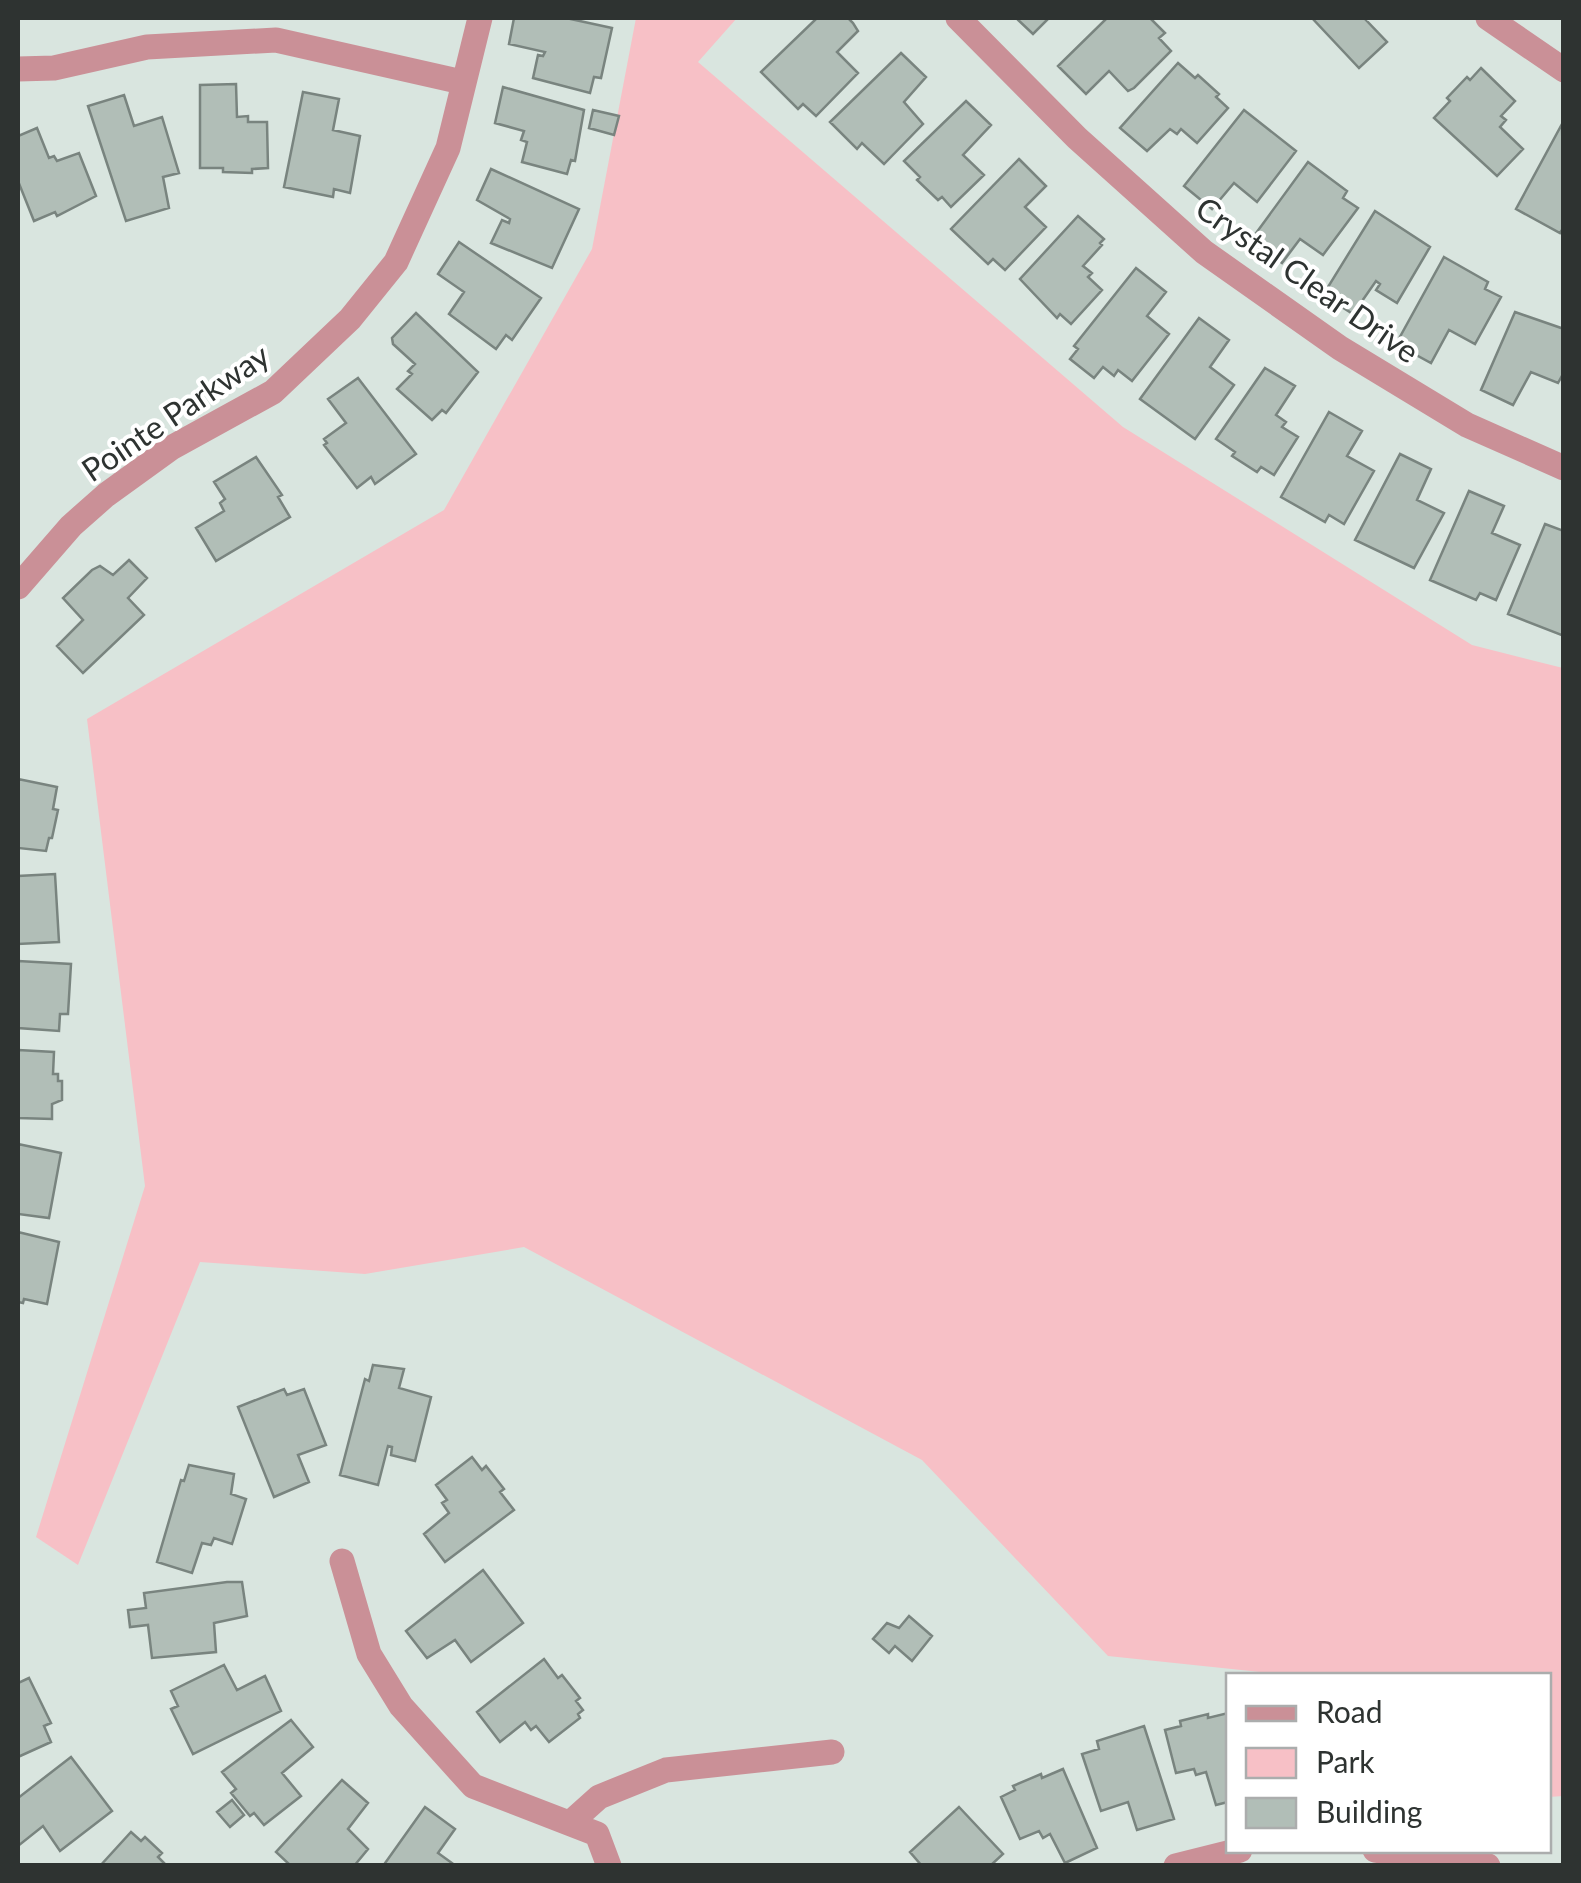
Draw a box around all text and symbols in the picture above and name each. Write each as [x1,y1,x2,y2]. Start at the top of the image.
street label: Crystal Clear Drive [1189,188,1427,370]
street label: Pointe Parkway [74,335,277,489]
legend [1226,1673,1551,1853]
text: Road [1316,1693,1383,1729]
text: Park [1316,1743,1375,1779]
text: Building [1316,1793,1422,1829]

